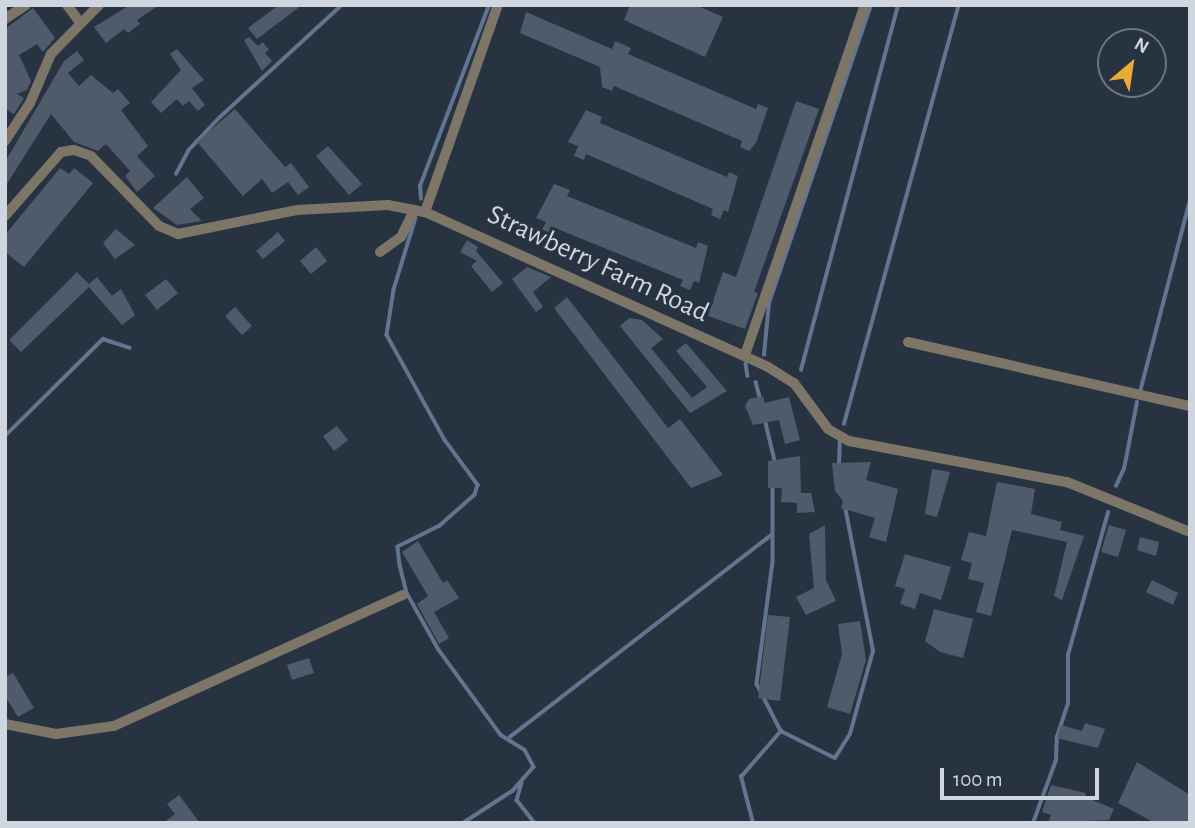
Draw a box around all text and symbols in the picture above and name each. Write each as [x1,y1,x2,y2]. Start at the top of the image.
north arrow [1097,28,1167,98]
text: N [1131,34,1152,57]
street label: Strawberry Farm Road [482,198,714,330]
scale bar [943,754,1102,798]
text: 100 m [953,769,1003,790]

